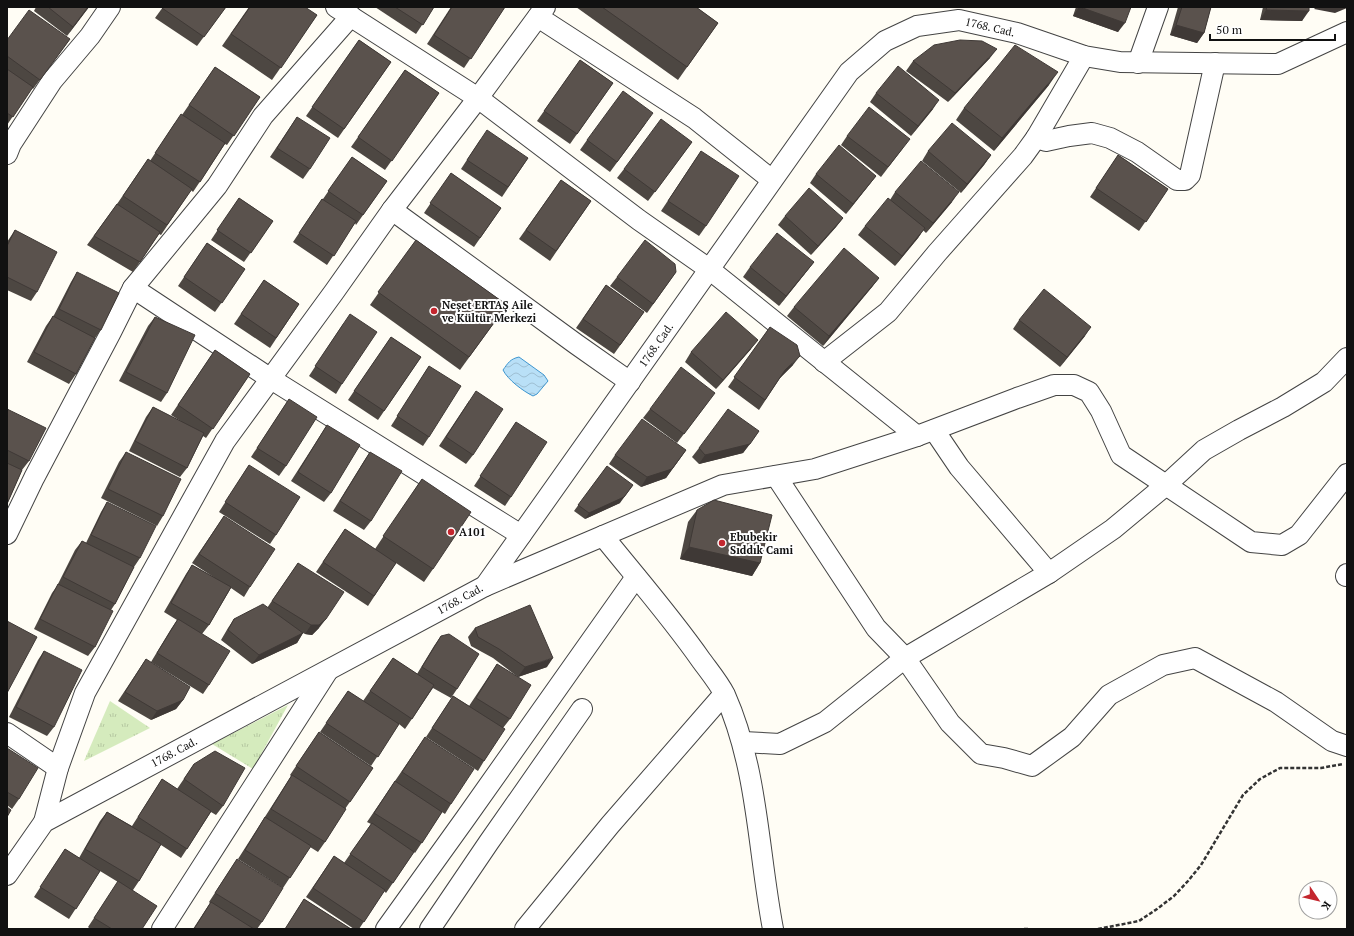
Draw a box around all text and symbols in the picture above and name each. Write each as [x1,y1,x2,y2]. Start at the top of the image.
street label: 1768. Cad. [964,14,1016,40]
scale bar [1210,16,1335,42]
text: 50 m [1216,22,1243,37]
place label: Neşet ERTAŞ Aile ve Kültür Merkezi [441,298,537,325]
marker: Neşet ERTAŞ Aile ve Kültür Merkezi [429,306,439,316]
street label: 1768. Cad. [636,320,676,370]
place label: A101 [459,525,486,539]
marker: A101 [446,527,456,537]
place label: Ebubekir Sıddık Cami [730,530,793,557]
marker: Ebubekir Sıddık Cami [717,538,727,548]
street label: 1768. Cad. [434,581,486,617]
street label: 1768. Cad. [148,734,200,770]
north arrow [1298,880,1338,920]
text: K [1318,899,1334,913]

